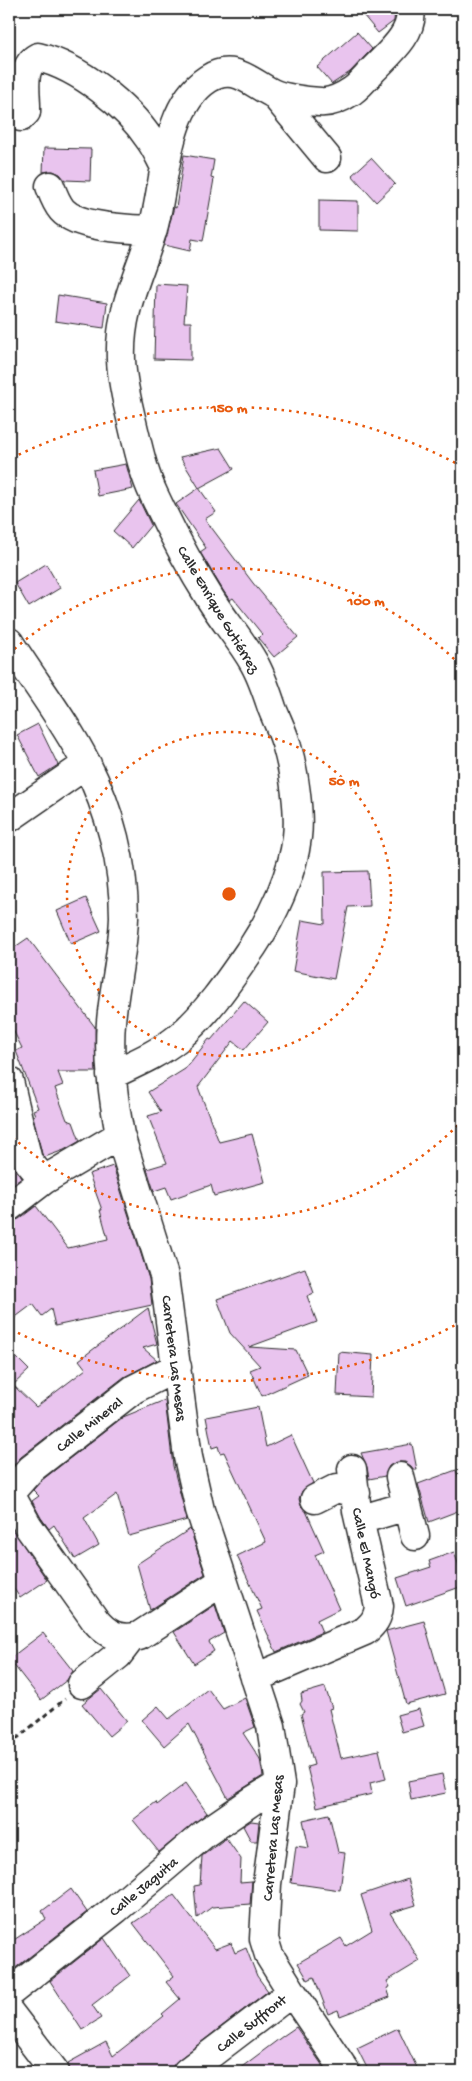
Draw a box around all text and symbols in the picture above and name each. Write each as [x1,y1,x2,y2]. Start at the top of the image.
text: 150 m [210,400,248,418]
street label: Calle Enrique Gutiérrez [172,543,263,677]
text: 100 m [346,593,385,611]
text: 50 m [329,773,360,791]
centre of rings [220,885,238,903]
street label: Carretera Las Mesas [156,1294,190,1422]
street label: Calle Mineral [53,1394,127,1457]
street label: Calle El Mangó [347,1506,384,1601]
street label: Carretera Las Mesas [260,1774,289,1902]
street label: Calle Jaguita [106,1853,183,1921]
street label: Calle Suffront [214,1991,292,2057]

